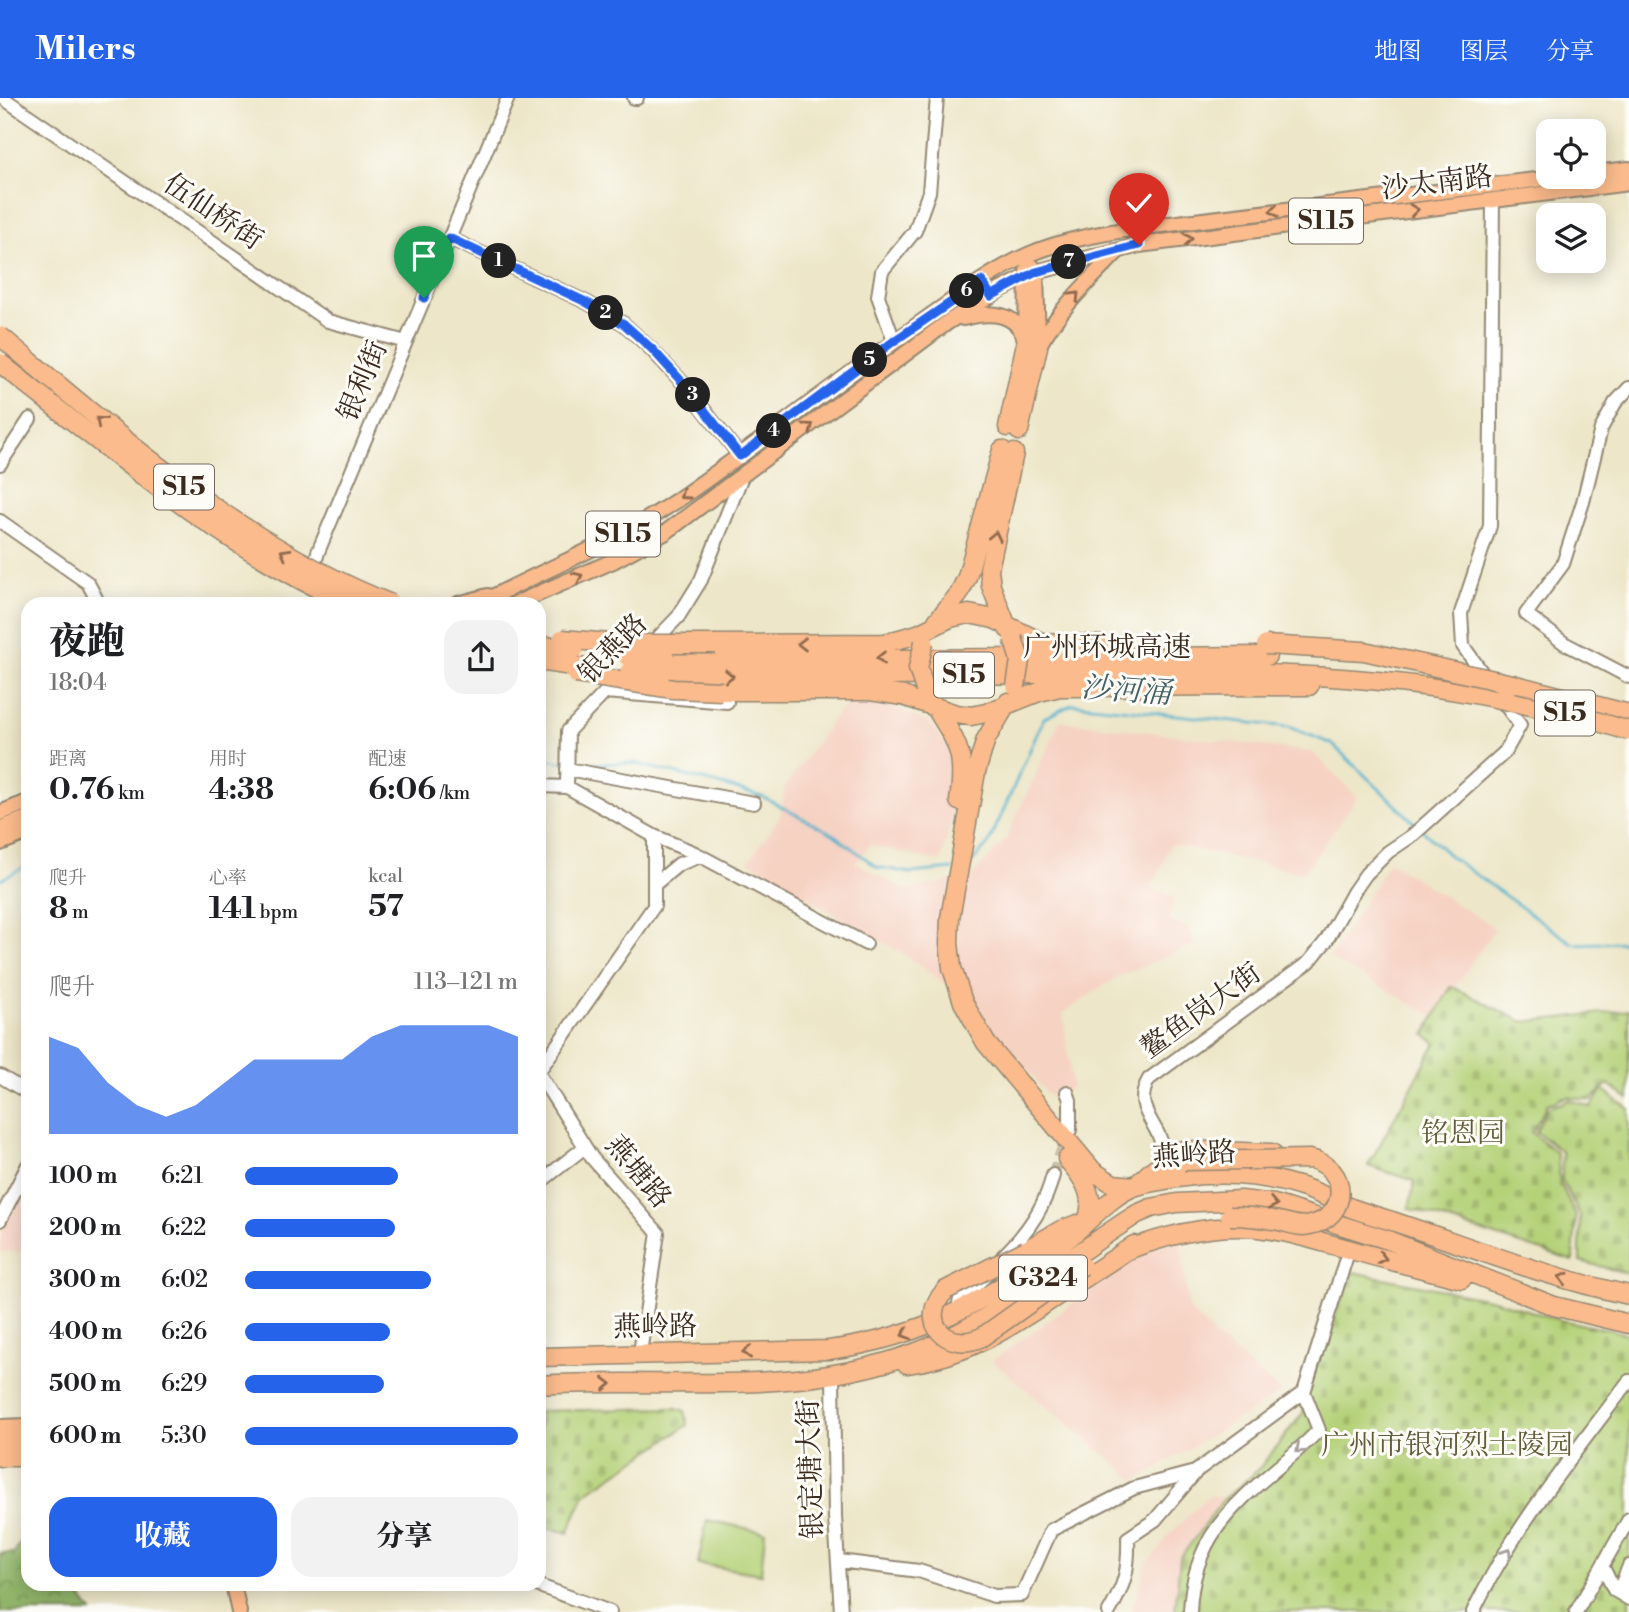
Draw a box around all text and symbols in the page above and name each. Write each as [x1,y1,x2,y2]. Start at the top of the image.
text: Milers [35,29,136,70]
text: 地图 [1374,37,1422,67]
text: 图层 [1460,37,1508,67]
text: 分享 [1546,37,1594,67]
map controls [1536,119,1606,273]
button: locate [1536,119,1606,189]
street label: 沙太南路 [1379,159,1495,207]
street label: 伍仙桥街 [157,166,269,258]
pin [1109,173,1169,245]
icon: check [1120,184,1158,222]
road number: S115 [1289,198,1363,244]
one-way arrow [1268,203,1279,218]
one-way arrow [1408,203,1420,218]
button: layers [1536,203,1606,273]
pin [394,226,454,298]
one-way arrow [1182,231,1194,246]
icon: arrive [405,237,443,275]
pin: 1 [482,244,516,278]
pin: 7 [1052,244,1086,280]
text: 1 [494,248,503,272]
text: 7 [1063,249,1074,273]
pin: 6 [950,274,984,308]
text: 6 [961,278,972,302]
one-way arrow [1067,291,1080,304]
pin: 2 [588,296,624,330]
text: 2 [600,300,611,324]
street label: 银利街 [330,335,396,427]
pin: 5 [852,342,888,378]
text: 5 [864,347,875,371]
pin: 3 [676,378,710,412]
text: 3 [687,382,698,406]
pin: 4 [756,414,792,448]
one-way arrow [96,417,109,429]
text: 4 [767,418,780,442]
one-way arrow [801,422,814,435]
road number: S15 [154,464,214,510]
one-way arrow [679,487,692,499]
road number: S115 [586,512,660,556]
one-way arrow [987,530,1002,542]
one-way arrow [280,548,292,561]
one-way arrow [571,572,583,586]
street label: 银燕路 [571,607,655,691]
text: 夜跑 [49,619,125,666]
button: share [444,620,518,694]
street label: 广州环城高速 [1023,630,1191,665]
one-way arrow [796,636,806,652]
one-way arrow [875,650,885,666]
road number: S15 [934,652,994,698]
one-way arrow [725,668,735,684]
text: 18:04 [49,669,107,697]
water label: 沙河涌 [1080,669,1175,713]
road number: S15 [1535,691,1595,736]
text: 距离 [49,747,87,771]
text: 用时 [209,747,247,771]
text: 配速 [368,747,406,771]
text: 0.76 [49,771,114,809]
text: 4:38 [209,771,274,809]
text: 6:06 [368,771,436,809]
text: km [114,781,145,805]
text: /km [436,781,470,805]
text: kcal [368,864,403,888]
text: 爬升 [49,866,87,890]
text: 心率 [209,866,247,890]
text: 57 [368,888,404,926]
text: 8 [49,890,68,928]
text: 141 [209,890,256,928]
text: m [68,900,89,924]
text: bpm [256,900,298,924]
street label: 鳌鱼岗大街 [1134,956,1268,1066]
text: 113–121 m [414,968,518,996]
text: 爬升 [49,973,95,1001]
park label: 铭恩园 [1421,1116,1505,1151]
street label: 燕塘路 [598,1129,678,1215]
street label: 燕岭路 [1151,1135,1237,1175]
text: 100 m [49,1162,117,1190]
text: 6:21 [161,1162,203,1190]
one-way arrow [1267,1196,1279,1211]
text: 200 m [49,1214,121,1242]
text: 6:22 [161,1214,206,1242]
one-way arrow [1376,1250,1388,1264]
road number: G324 [999,1256,1087,1301]
text: 300 m [49,1266,121,1294]
text: 6:02 [161,1266,208,1294]
one-way arrow [1557,1271,1569,1286]
street label: 燕岭路 [613,1309,697,1345]
text: 400 m [49,1318,122,1346]
text: 6:26 [161,1318,207,1346]
one-way arrow [900,1325,912,1340]
one-way arrow [742,1344,752,1360]
text: 500 m [49,1370,121,1398]
text: 6:29 [161,1370,207,1398]
one-way arrow [602,1376,613,1392]
street label: 银定塘大街 [791,1398,831,1540]
text: 600 m [49,1422,122,1450]
text: 5:30 [161,1422,207,1450]
park label: 广州市银河烈士陵园 [1321,1428,1573,1463]
one-way arrow [1295,1441,1308,1453]
button: 收藏 [49,1497,277,1577]
button: 分享 [291,1497,518,1577]
one-way arrow [1499,1548,1511,1561]

